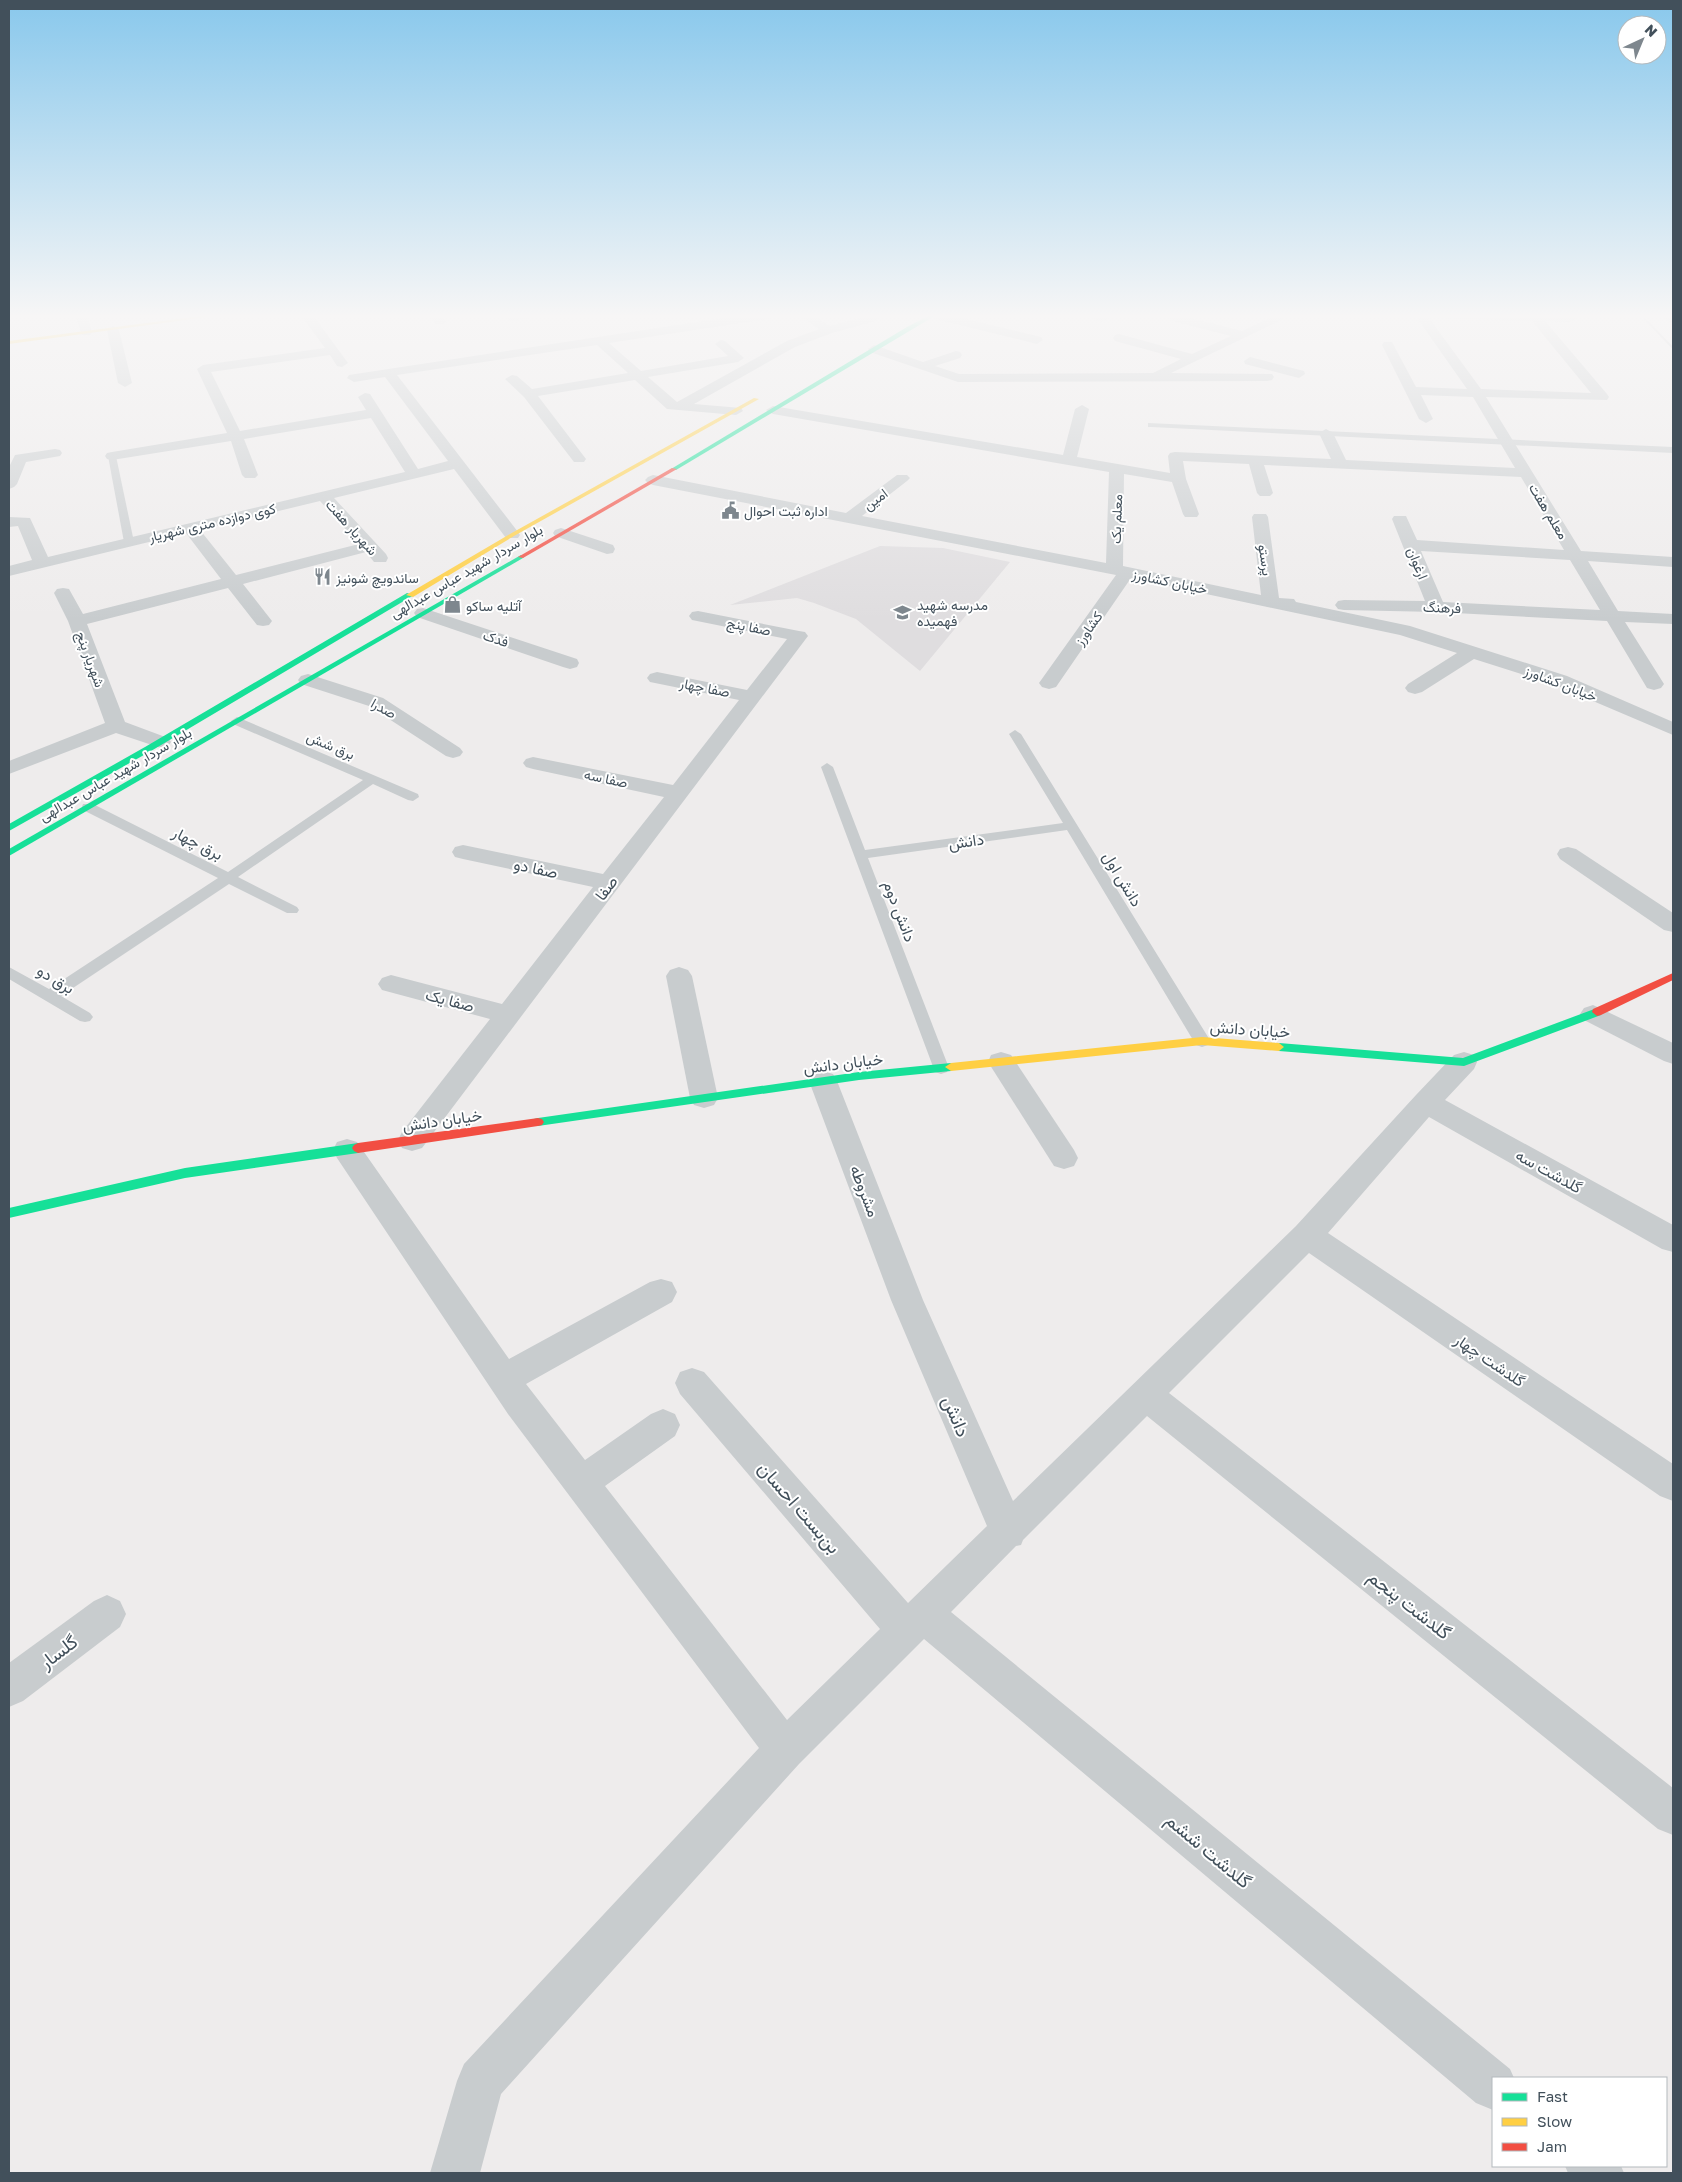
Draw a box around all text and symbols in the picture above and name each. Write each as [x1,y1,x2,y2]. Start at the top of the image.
north arrow [1617,15,1667,65]
text: N [1642,20,1661,40]
street label: معلم هفت [1525,480,1572,542]
street label: امین [859,484,891,515]
street label: معلم یک [1107,494,1126,544]
street label: شهریار هفت [322,496,382,559]
street label: کوی دوازده متری شهریار [146,499,277,546]
public building icon: اداره ثبت احوال [720,500,740,520]
place label: اداره ثبت احوال [744,502,828,521]
street label: بلوار سردار شهید عباس عبدالهی [387,520,546,623]
street label: پرستو [1253,543,1277,577]
street label: ارغوان [1403,544,1432,582]
street label: خیابان کشاورز [1130,565,1209,598]
restaurant icon: ساندویچ شونیز [312,567,332,587]
place label: ساندویچ شونیز [335,569,419,589]
shop icon: آتلیه ساکو [442,595,462,615]
place label: مدرسه شهید فهمیده [917,596,988,630]
place label: آتلیه ساکو [466,597,523,615]
street label: فرهنگ [1423,598,1461,617]
school or university icon: مدرسه شهید فهمیده [893,602,913,622]
street label: کشاورز [1070,608,1106,650]
street label: صفا پنج [725,613,773,642]
street label: فدک [481,626,511,650]
street label: شهریار پنج [70,629,109,690]
street label: خیابان کشاورز [1521,661,1600,706]
street label: صفا چهار [677,674,732,702]
street label: صدرا [368,694,400,723]
street label: بلوار سردار شهید عباس عبدالهی [36,723,195,826]
street label: برق شش [304,727,358,764]
street label: صفا سه [583,765,630,791]
street label: برق چهار [168,821,227,866]
street label: دانش [947,829,985,854]
street label: دانش اول [1098,848,1147,911]
street label: صفا دو [512,854,560,883]
street label: صفا [590,872,622,904]
street label: دانش دوم [878,878,921,945]
street label: برق دو [33,960,78,999]
street label: صفا یک [423,984,477,1016]
street label: خیابان دانش [1209,1016,1291,1043]
street label: خیابان دانش [802,1048,884,1079]
street label: خیابان دانش [401,1104,483,1136]
street label: گلدشت سه [1512,1145,1586,1197]
street label: مشروطه [845,1162,884,1220]
street label: گلدشت چهار [1449,1329,1529,1392]
street label: دانش [937,1392,976,1440]
street label: بن‌بست احسان [753,1456,846,1558]
street label: گلدشت پنجم [1362,1564,1456,1646]
street label: گلسار [34,1629,82,1674]
street label: گلدشت ششم [1160,1807,1257,1894]
legend [1492,2077,1667,2167]
text: Fast [1537,2087,1568,2105]
text: Slow [1537,2112,1572,2130]
text: Jam [1537,2137,1567,2155]

